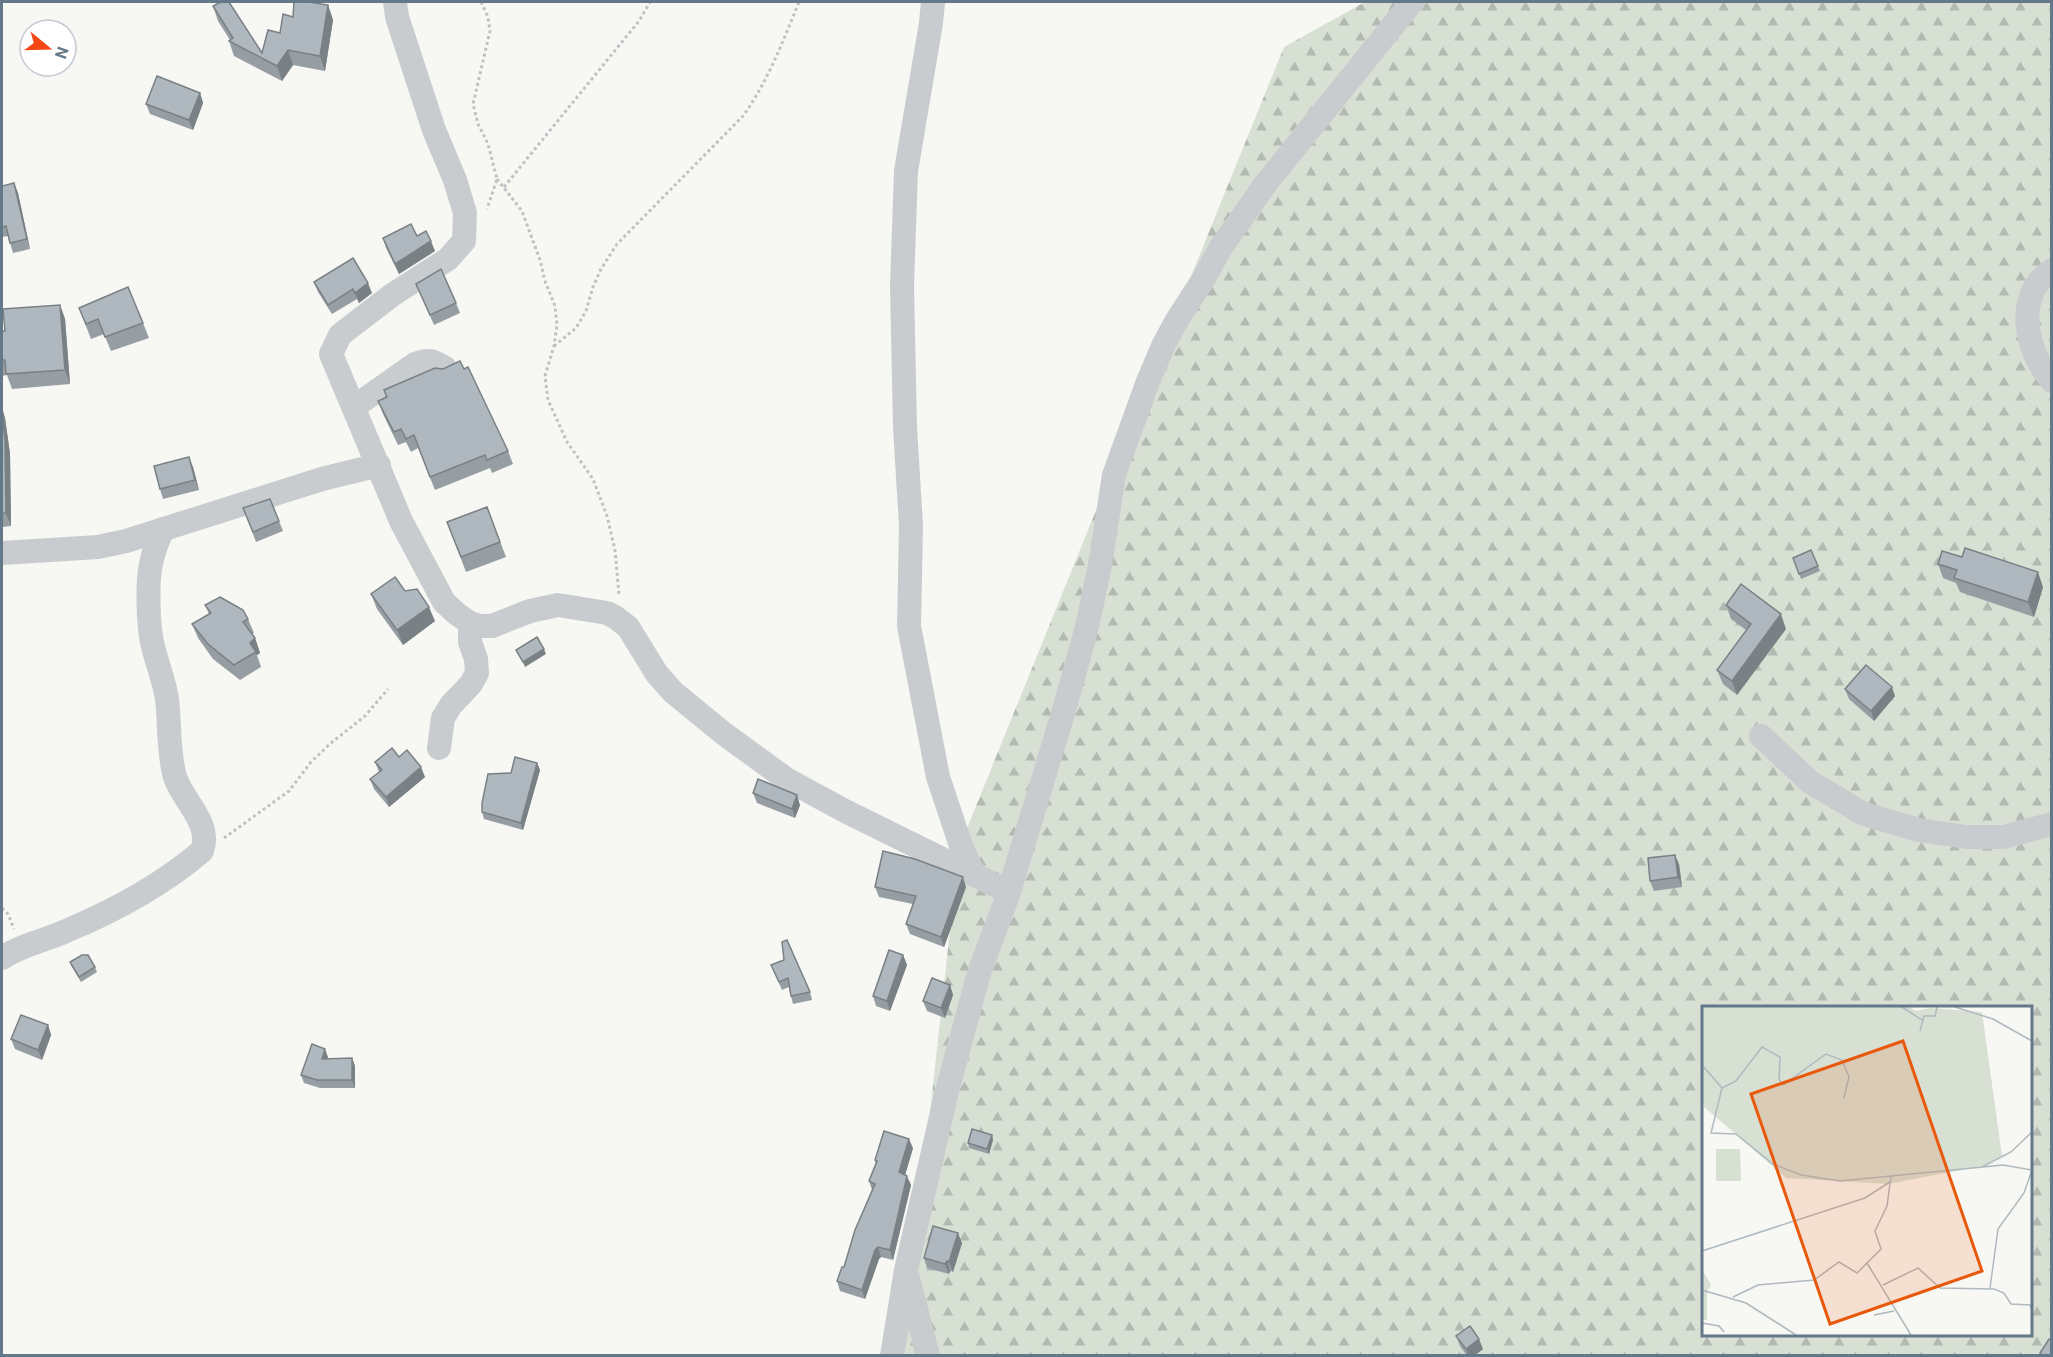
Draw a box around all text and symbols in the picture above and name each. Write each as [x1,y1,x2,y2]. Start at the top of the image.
north arrow [18,18,78,78]
text: N [51,44,73,61]
inset map [1702,1006,2032,1336]

